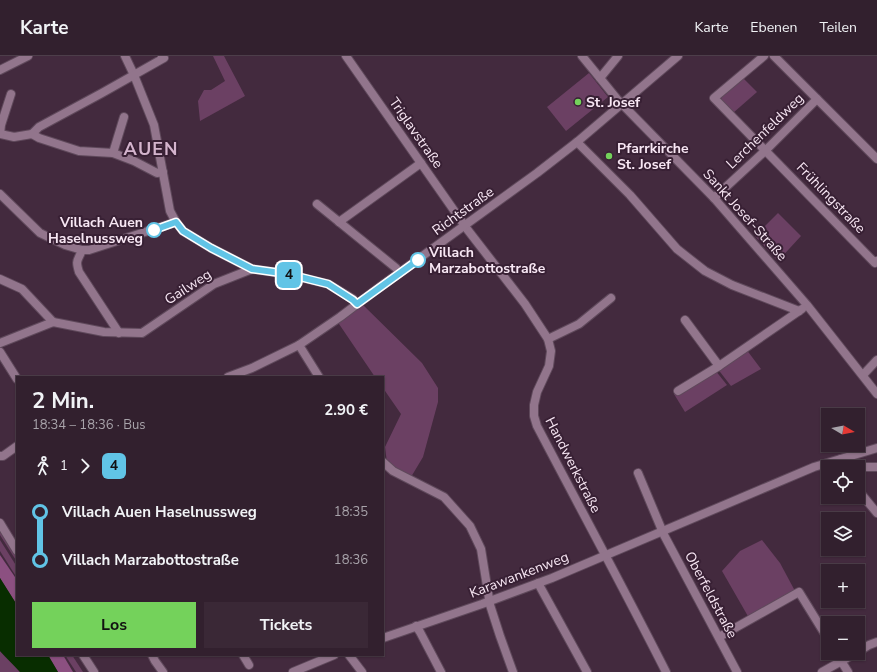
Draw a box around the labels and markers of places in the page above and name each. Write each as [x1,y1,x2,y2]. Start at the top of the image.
place label: St. Josef [586,93,641,112]
marker: St. Josef [573,97,583,107]
place label: Pfarrkirche St. Josef [617,139,689,174]
marker: Pfarrkirche St. Josef [604,151,614,161]
place label: Villach Auen Haselnussweg [48,213,143,248]
marker: Villach Auen Haselnussweg [146,222,162,238]
place label: Villach Marzabottostraße [428,243,546,278]
marker: Villach Marzabottostraße [410,252,426,268]

